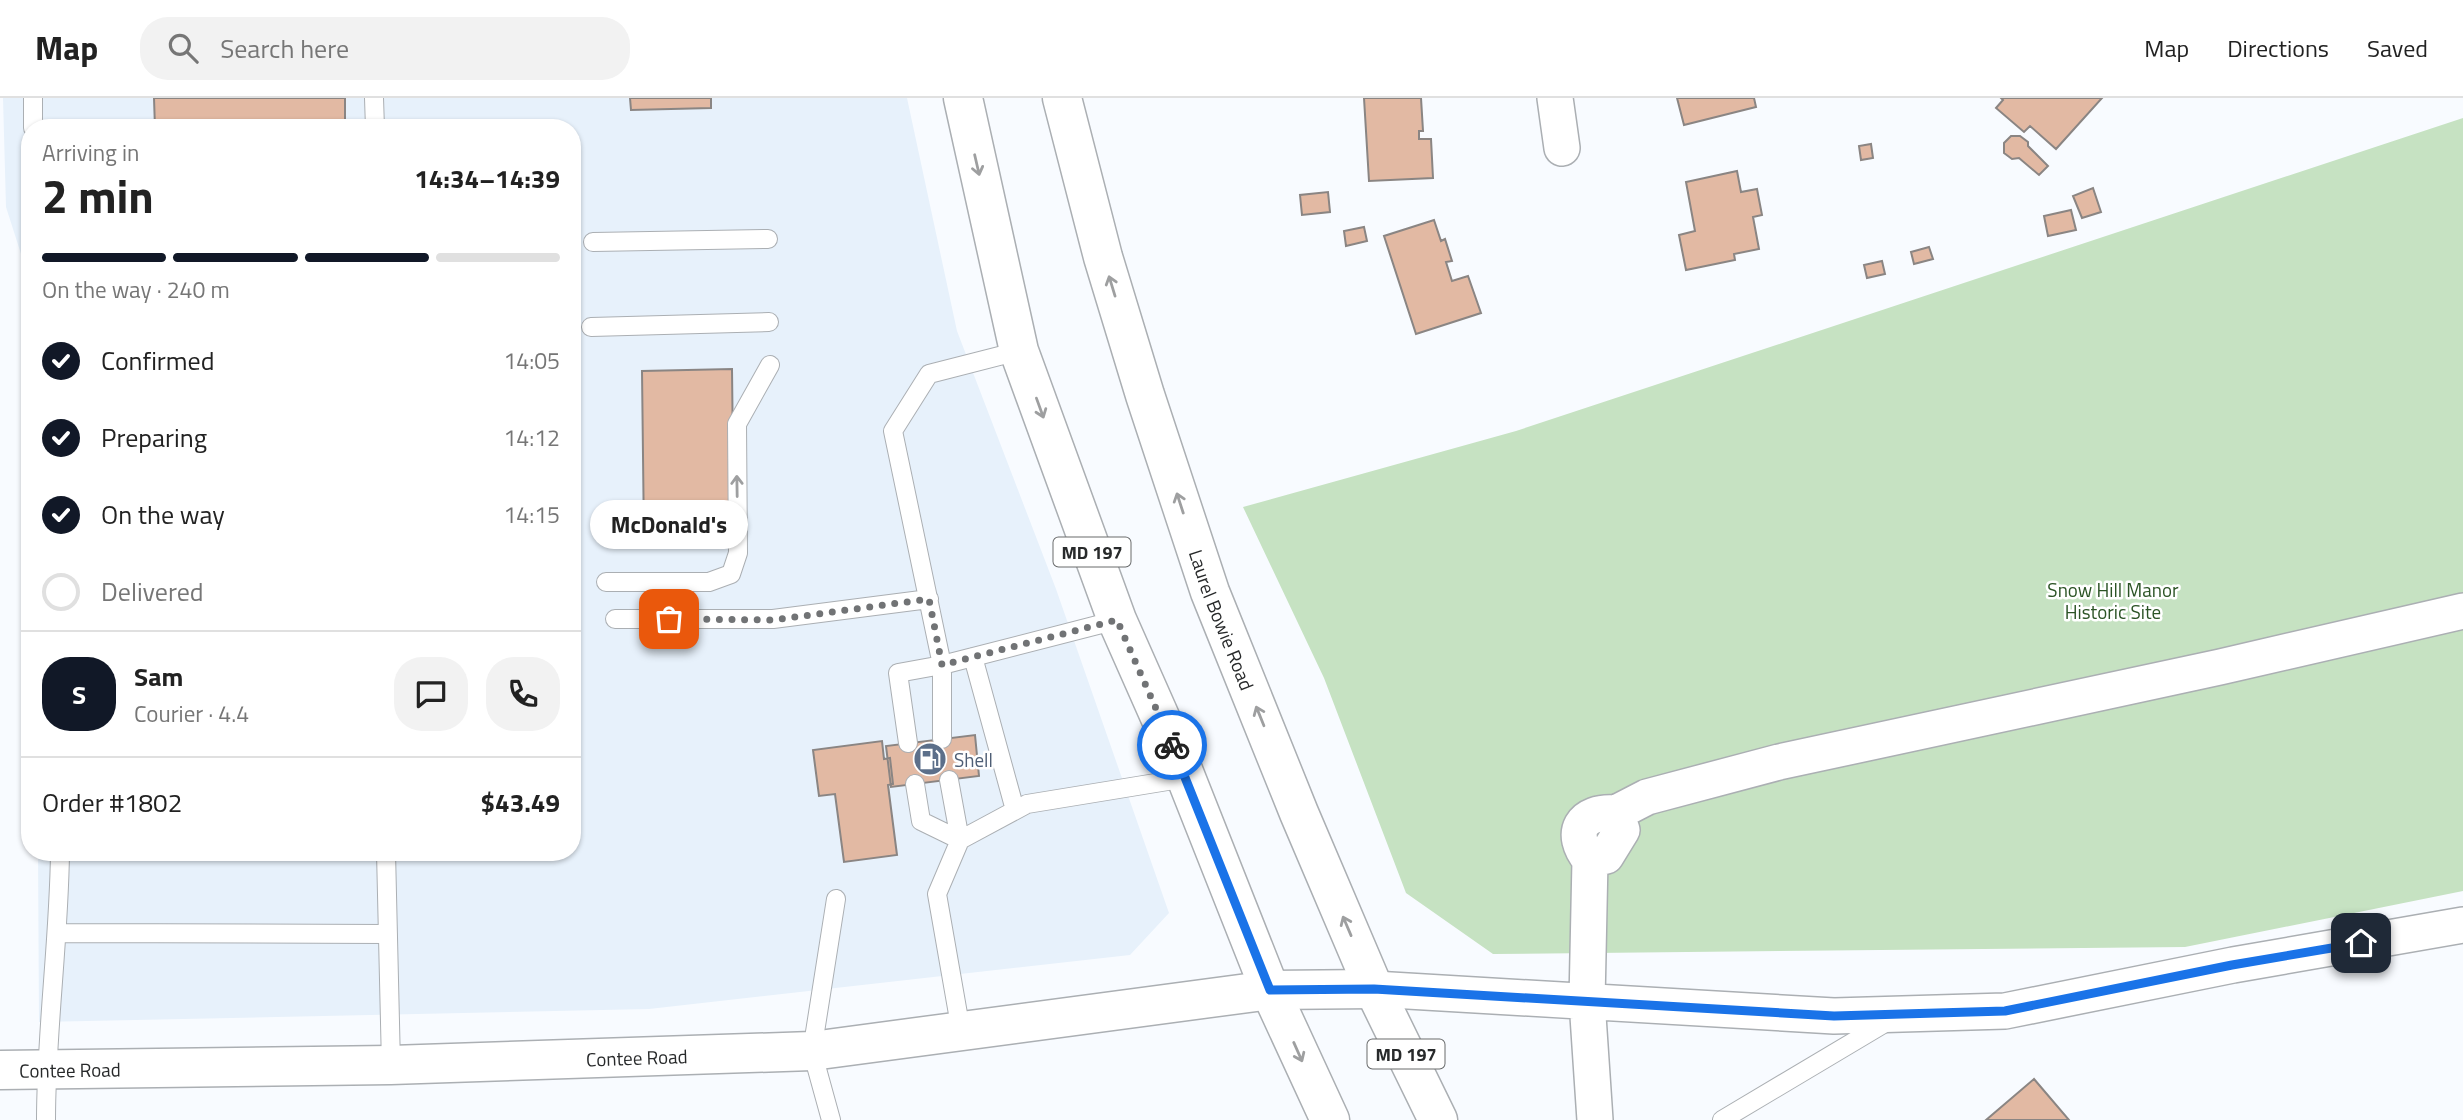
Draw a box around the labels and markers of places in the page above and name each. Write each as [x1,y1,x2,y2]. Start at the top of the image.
callout: McDonald's [590,500,748,549]
pin [639,589,699,649]
fuel station icon: Shell [911,740,949,778]
place label: Shell [954,745,993,774]
pin [2331,913,2391,973]

